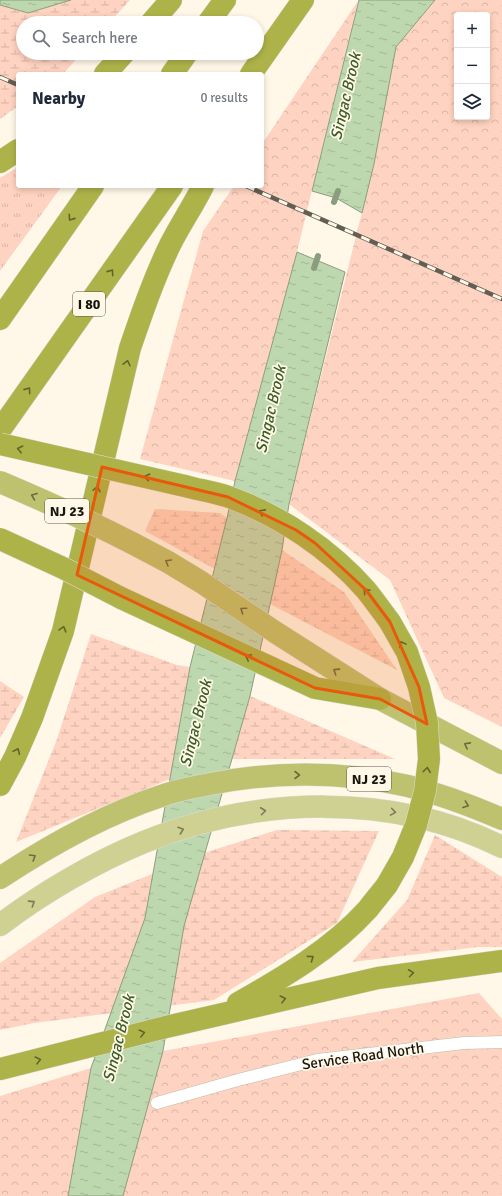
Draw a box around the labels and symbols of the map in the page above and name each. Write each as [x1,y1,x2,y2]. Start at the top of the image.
water label: Singac Brook [326,49,366,142]
one-way arrow [68,214,76,221]
one-way arrow [106,269,114,276]
road number: I 80 [73,292,105,316]
one-way arrow [122,359,130,366]
water label: Singac Brook [251,362,291,455]
one-way arrow [23,387,31,394]
one-way arrow [17,445,23,453]
one-way arrow [144,474,150,482]
one-way arrow [92,486,100,492]
one-way arrow [30,493,37,501]
road number: NJ 23 [45,499,89,523]
one-way arrow [259,509,266,517]
one-way arrow [165,560,172,567]
one-way arrow [363,588,370,596]
one-way arrow [240,607,247,615]
one-way arrow [59,626,67,632]
one-way arrow [399,641,407,649]
one-way arrow [245,654,253,662]
one-way arrow [333,668,340,675]
water label: Singac Brook [175,676,217,769]
one-way arrow [464,742,472,750]
one-way arrow [12,747,20,755]
road number: NJ 23 [347,767,391,791]
one-way arrow [423,767,432,773]
one-way arrow [294,771,300,779]
one-way arrow [462,800,469,808]
one-way arrow [260,807,266,816]
one-way arrow [390,807,396,816]
one-way arrow [177,826,184,834]
one-way arrow [29,854,36,862]
one-way arrow [28,900,35,908]
one-way arrow [306,955,313,962]
one-way arrow [408,969,414,978]
water label: Singac Brook [98,991,140,1084]
one-way arrow [280,996,287,1004]
one-way arrow [139,1030,145,1038]
street label: Service Road North [301,1039,425,1073]
one-way arrow [35,1056,41,1064]

